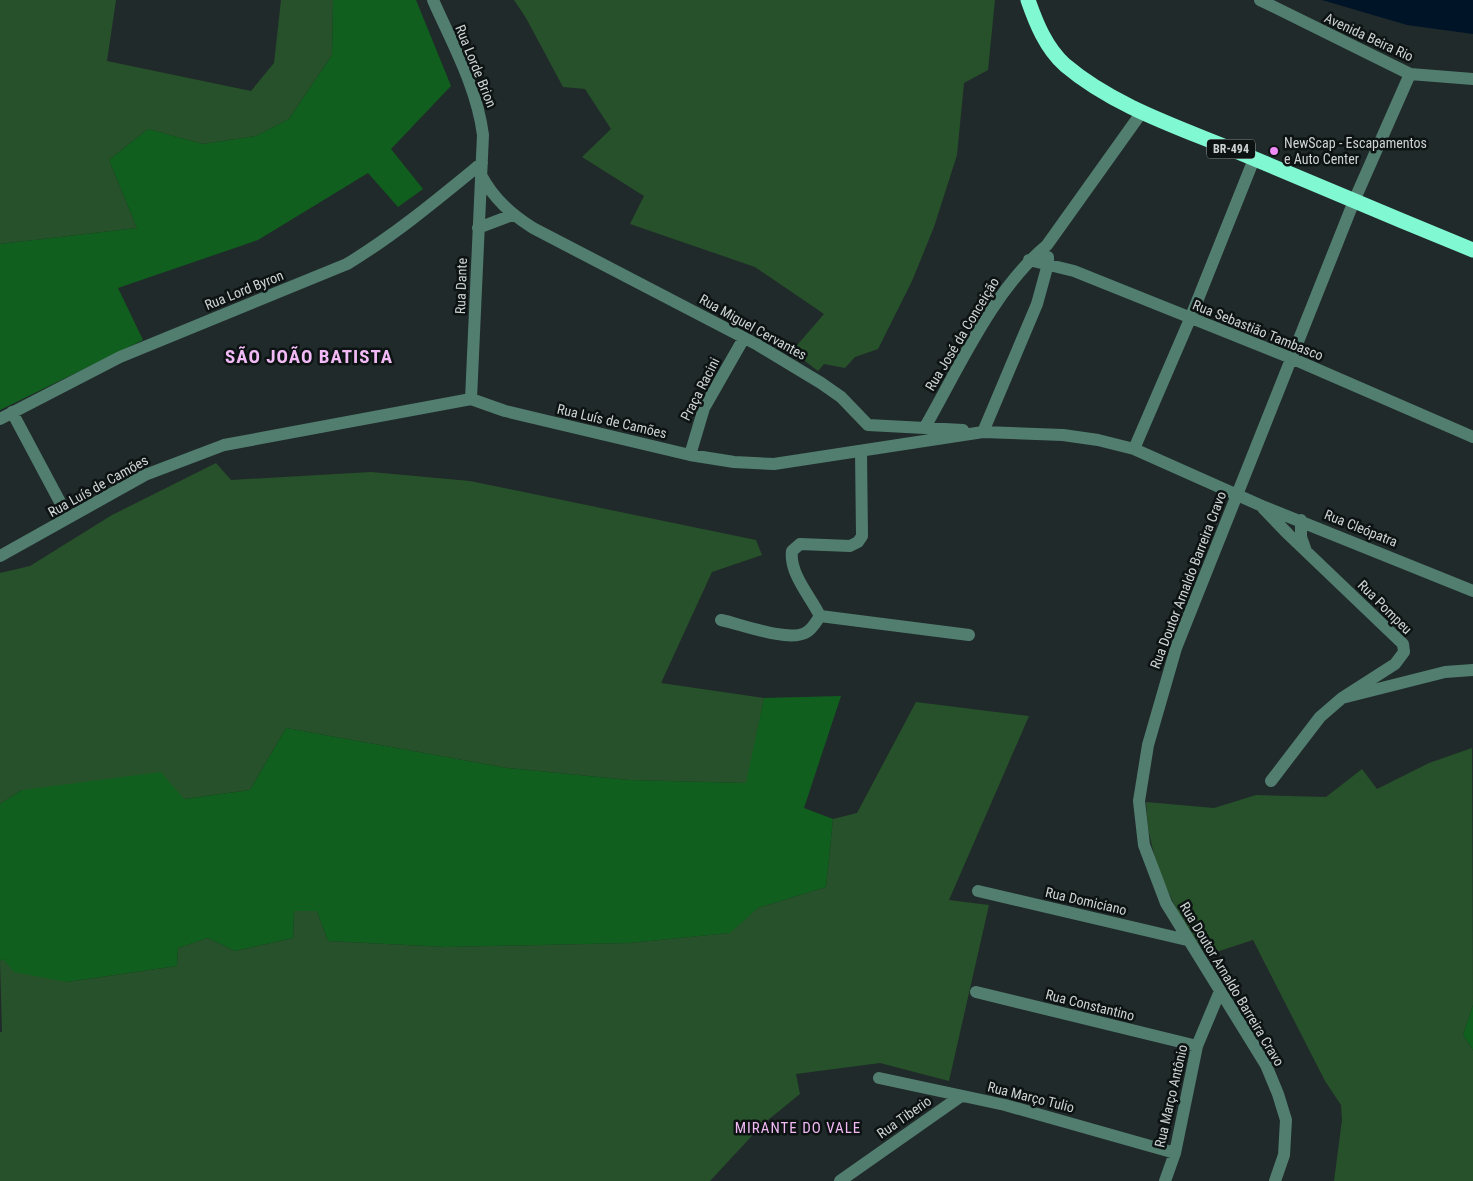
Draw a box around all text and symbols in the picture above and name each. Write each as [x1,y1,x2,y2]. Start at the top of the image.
street label: Avenida Beira Rio [1322,9,1416,65]
street label: Rua Lorde Brion [452,22,500,110]
place label: NewScap - Escapamentos e Auto Center [1284,135,1427,167]
road number: BR-494 [1207,140,1255,158]
marker: NewScap - Escapamentos e Auto Center [1268,145,1280,157]
street label: Rua Dante [452,257,470,314]
street label: Rua Lord Byron [202,267,286,313]
street label: Rua José da Conceição [922,275,1002,393]
street label: Rua Miguel Cervantes [697,291,809,363]
street label: Rua Sebastião Tambasco [1190,297,1326,363]
district label: SÃO JOÃO BATISTA [225,345,393,368]
street label: Praça Racini [677,355,723,423]
street label: Rua Luís de Camões [556,401,668,441]
street label: Rua Luís de Camões [45,452,151,520]
street label: Rua Doutor Arnaldo Barreira Cravo [1147,489,1229,671]
street label: Rua Cleópatra [1322,506,1400,550]
street label: Rua Pompeu [1355,577,1415,637]
street label: Rua Domiciano [1044,884,1128,918]
street label: Rua Doutor Arnaldo Barreira Cravo [1177,899,1287,1069]
street label: Rua Constantino [1044,986,1136,1024]
street label: Rua Março Antônio [1151,1043,1191,1149]
street label: Rua Março Tulio [986,1078,1076,1116]
street label: Rua Tiberio [874,1093,934,1141]
district label: MIRANTE DO VALE [735,1119,861,1137]

